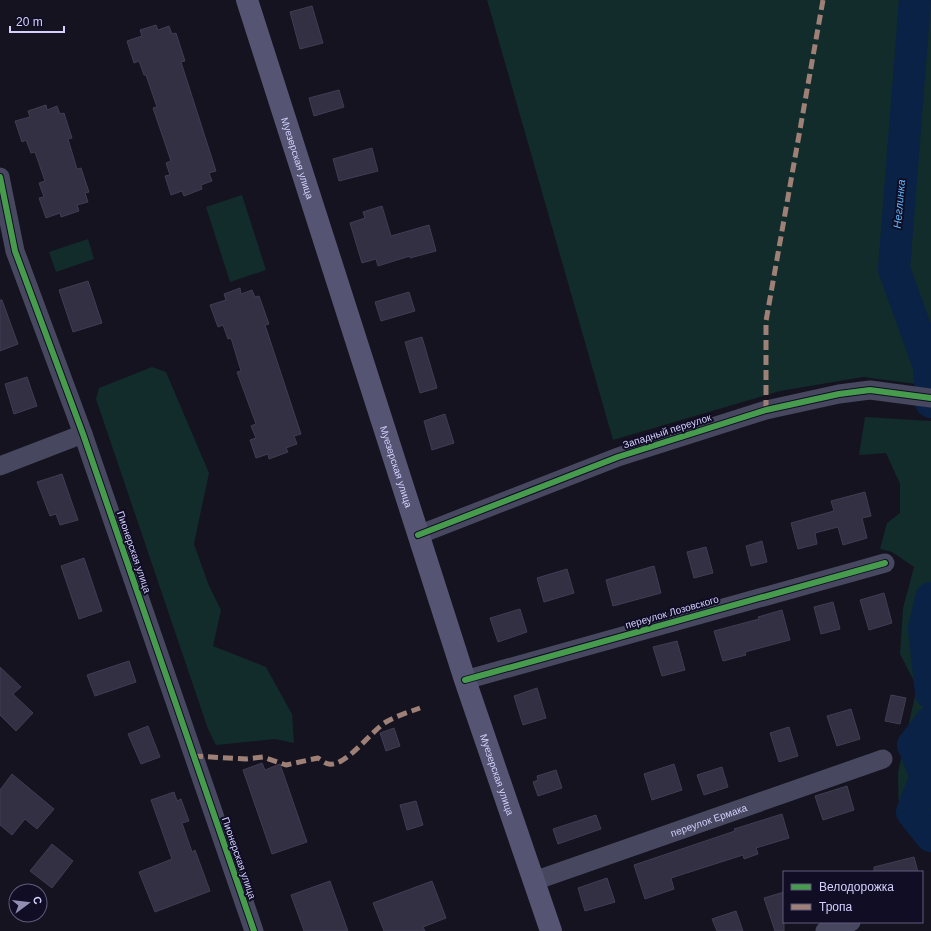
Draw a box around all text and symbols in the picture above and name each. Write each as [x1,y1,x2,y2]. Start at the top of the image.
scale bar [10,8,64,34]
text: 20 m [16,15,43,29]
street label: Муезерская улица [279,116,316,201]
water label: Неглинка [891,179,907,229]
street label: Западный переулок [621,411,713,450]
street label: Муезерская улица [378,424,415,509]
street label: Пионерская улица [115,510,153,595]
street label: переулок Лозовского [624,593,720,631]
street label: Муезерская улица [478,732,517,817]
street label: переулок Ермака [669,801,749,838]
street label: Пионерская улица [220,816,258,901]
legend [783,871,923,923]
text: Велодорожка [819,880,894,894]
north arrow [8,883,48,923]
text: С [31,895,44,906]
text: Тропа [819,900,853,914]

